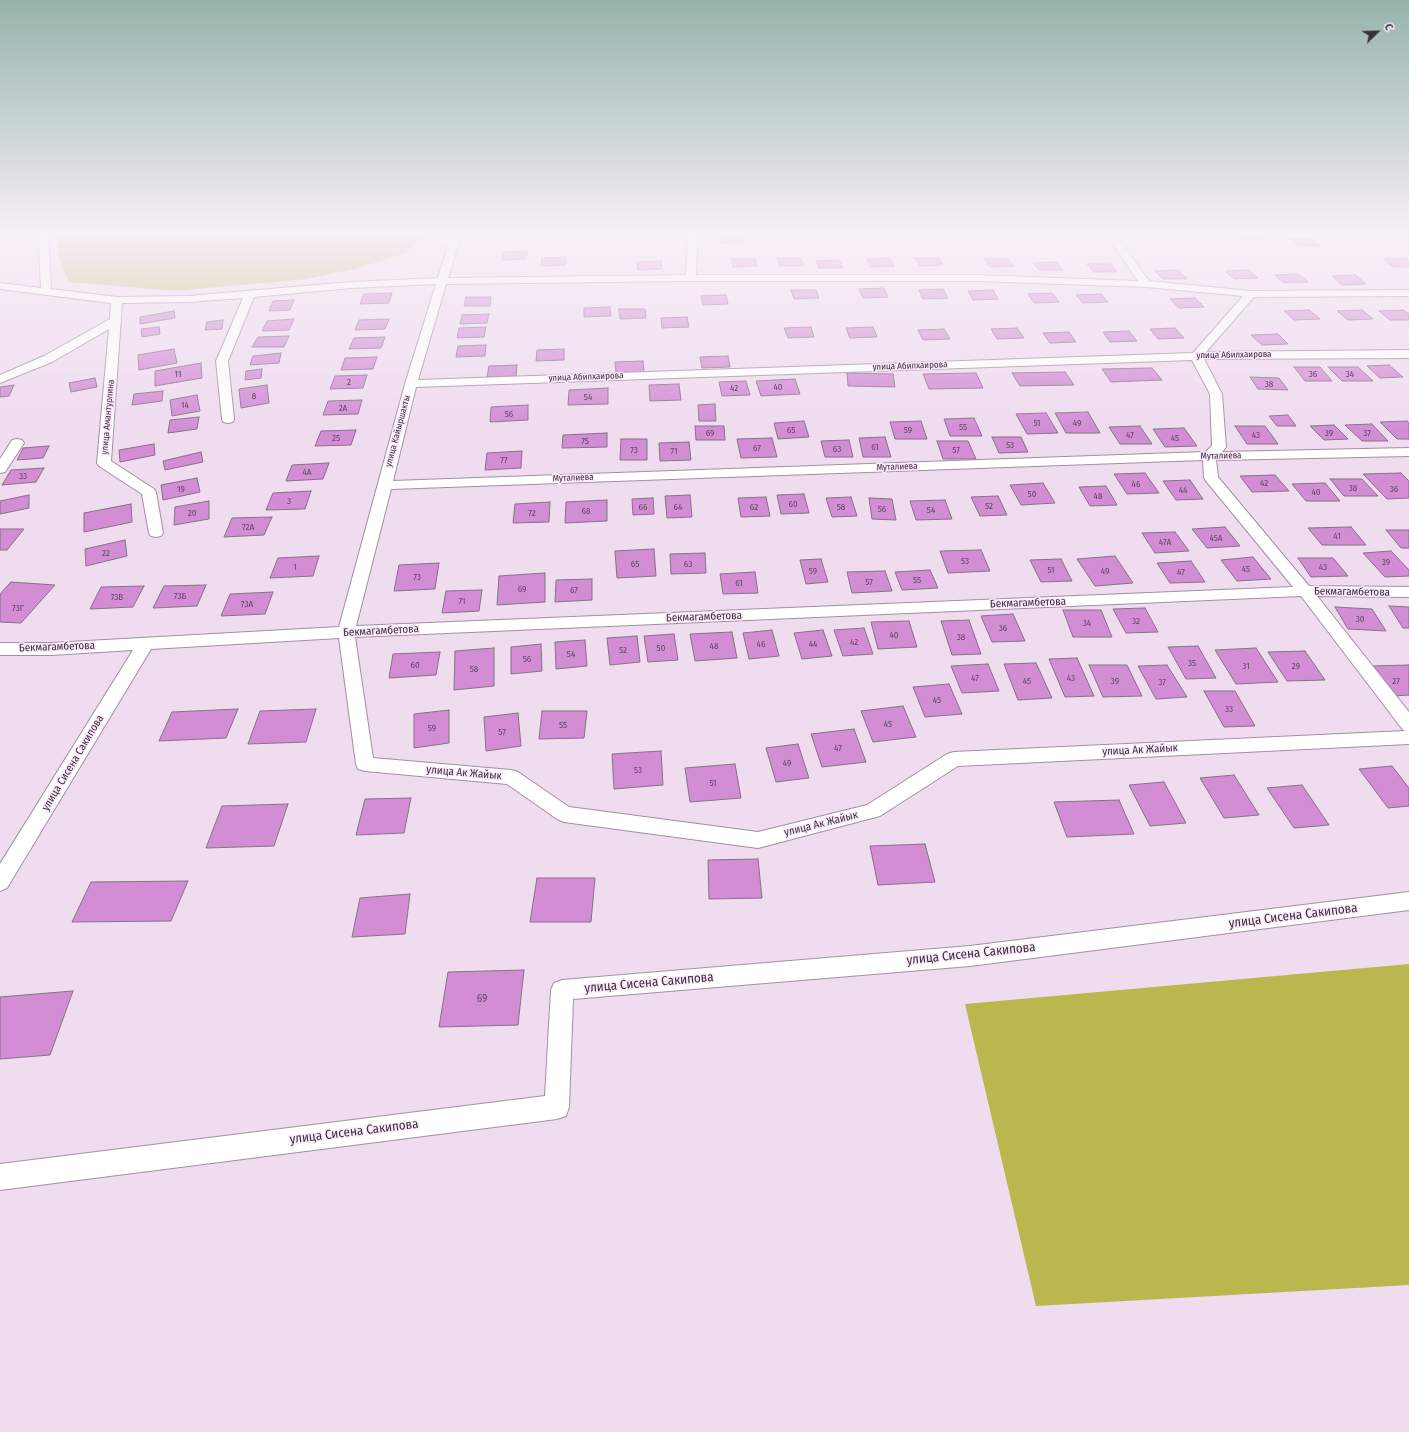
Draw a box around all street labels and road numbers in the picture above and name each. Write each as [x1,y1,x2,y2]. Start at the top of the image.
street label: улица Абилхаирова [1196,349,1272,361]
street label: улица Абилхаирова [872,359,948,373]
street label: улица Абилхаирова [548,370,624,384]
street label: улица Амантурлина [99,379,117,455]
street label: улица Кайыршакты [383,394,413,468]
street label: Муталиева [1200,450,1242,462]
street label: Муталиева [876,461,918,473]
street label: Муталиева [552,472,594,484]
street label: Бекмагамбетова [1314,585,1390,599]
street label: Бекмагамбетова [990,595,1066,611]
street label: Бекмагамбетова [666,609,742,625]
street label: Бекмагамбетова [343,622,419,640]
street label: Бекмагамбетова [19,639,95,655]
street label: улица Сисена Сакипова [39,713,107,813]
street label: улица Ак Жайык [1102,741,1178,759]
street label: улица Ак Жайык [426,763,502,783]
street label: улица Ак Жайык [783,808,859,840]
street label: улица Сисена Сакипова [1228,900,1358,932]
street label: улица Сисена Сакипова [906,939,1036,969]
street label: улица Сисена Сакипова [584,970,714,996]
street label: улица Сисена Сакипова [289,1116,419,1148]

